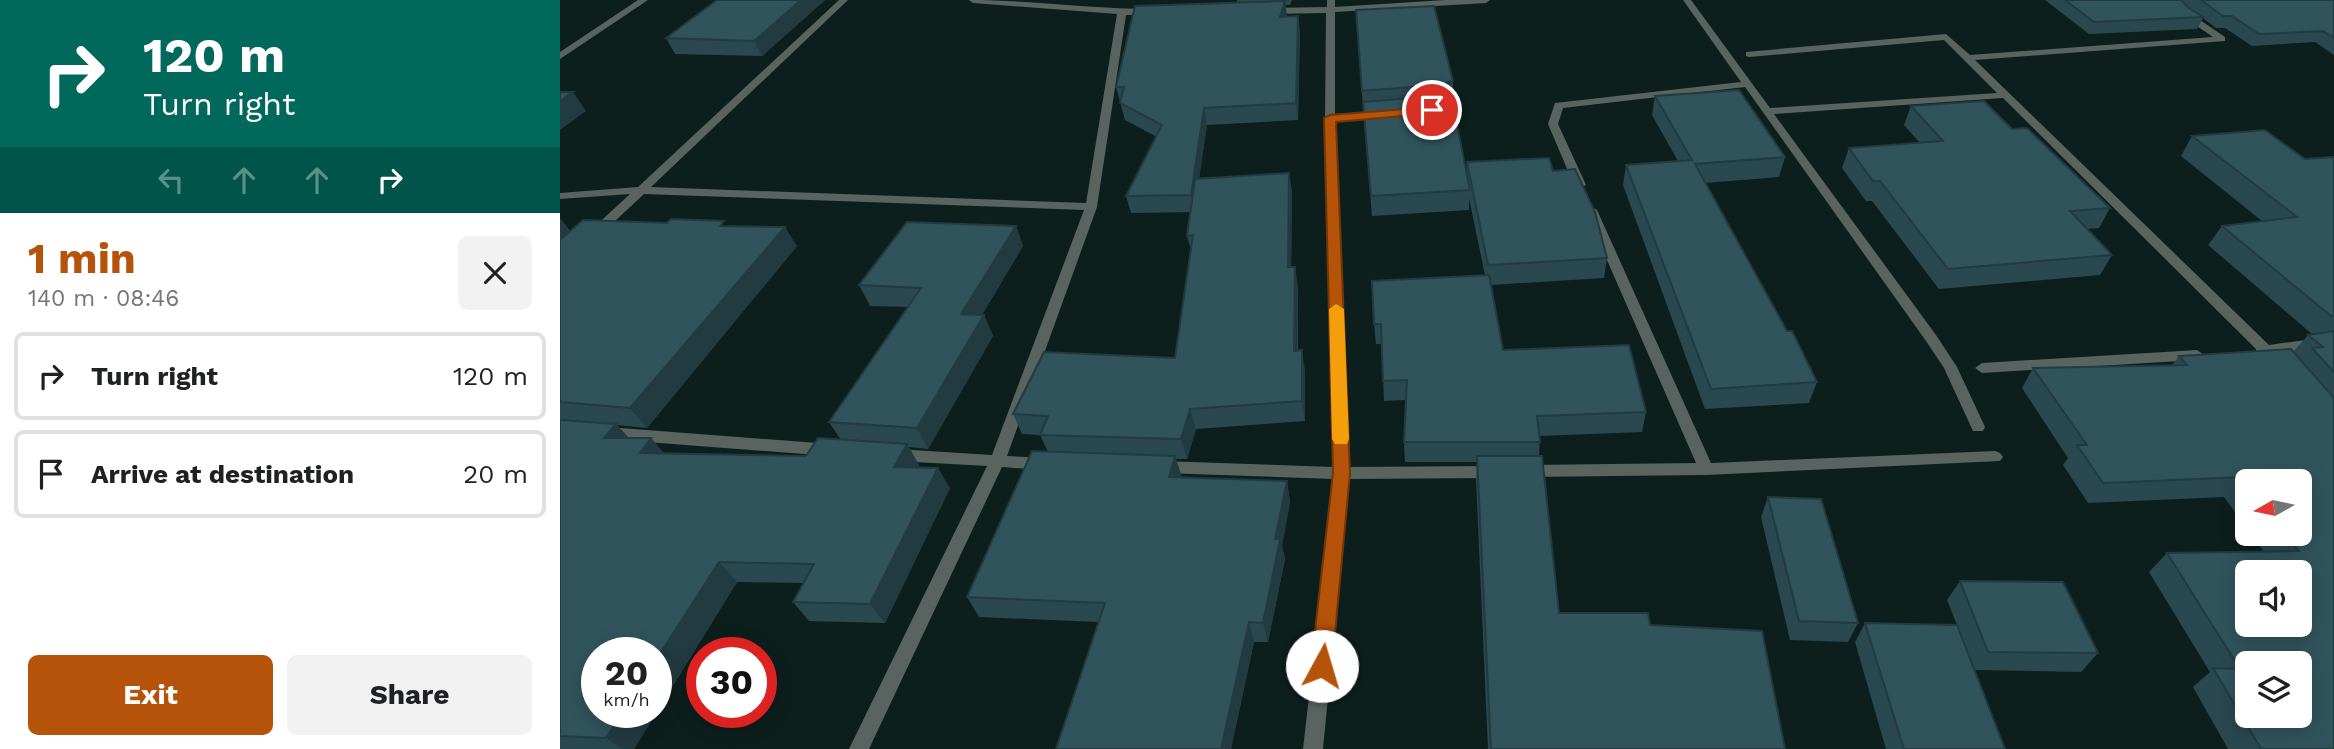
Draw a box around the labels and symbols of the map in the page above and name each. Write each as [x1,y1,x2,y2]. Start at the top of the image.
pin [1402,80,1462,140]
north arrow [2235,469,2312,546]
position arrow [1285,629,1359,703]
speed limit sign: 30 [686,637,777,728]

